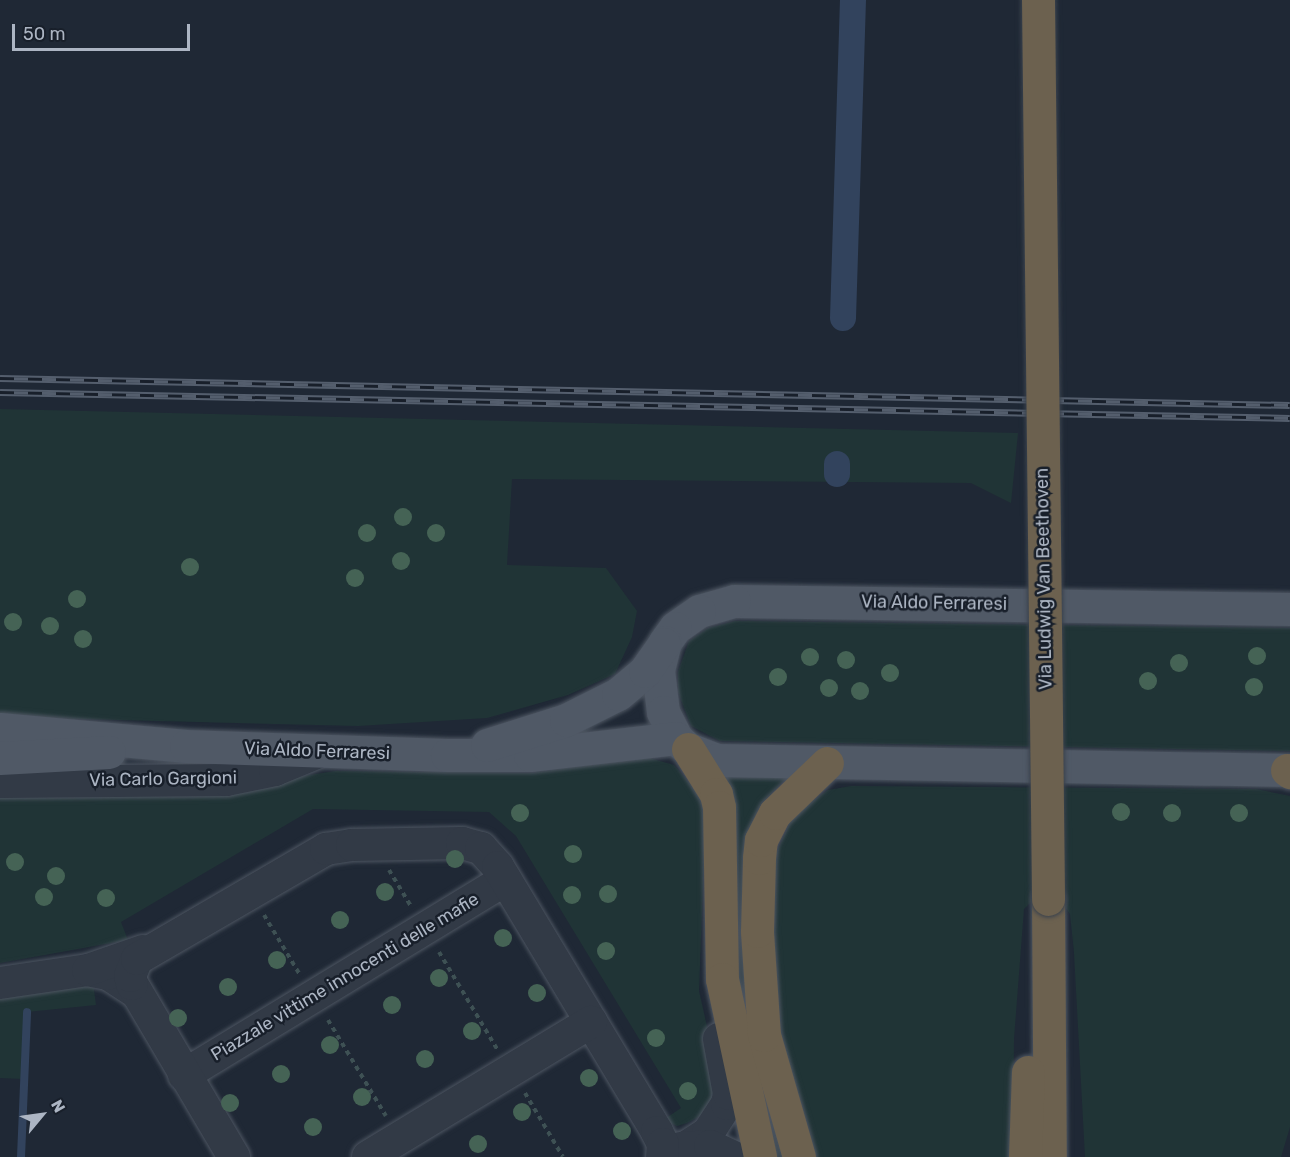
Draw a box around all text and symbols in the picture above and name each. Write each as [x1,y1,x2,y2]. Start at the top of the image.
scale bar [15,12,194,50]
text: 50 m [23,23,66,45]
street label: Via Ludwig Van Beethoven [1031,468,1057,690]
street label: Via Aldo Ferraresi [861,591,1007,615]
street label: Via Aldo Ferraresi [243,738,391,764]
street label: Via Carlo Gargioni [89,767,237,791]
street label: Piazzale vittime innocenti delle mafie [207,888,483,1066]
north arrow [12,1085,72,1145]
text: N [47,1096,69,1116]

